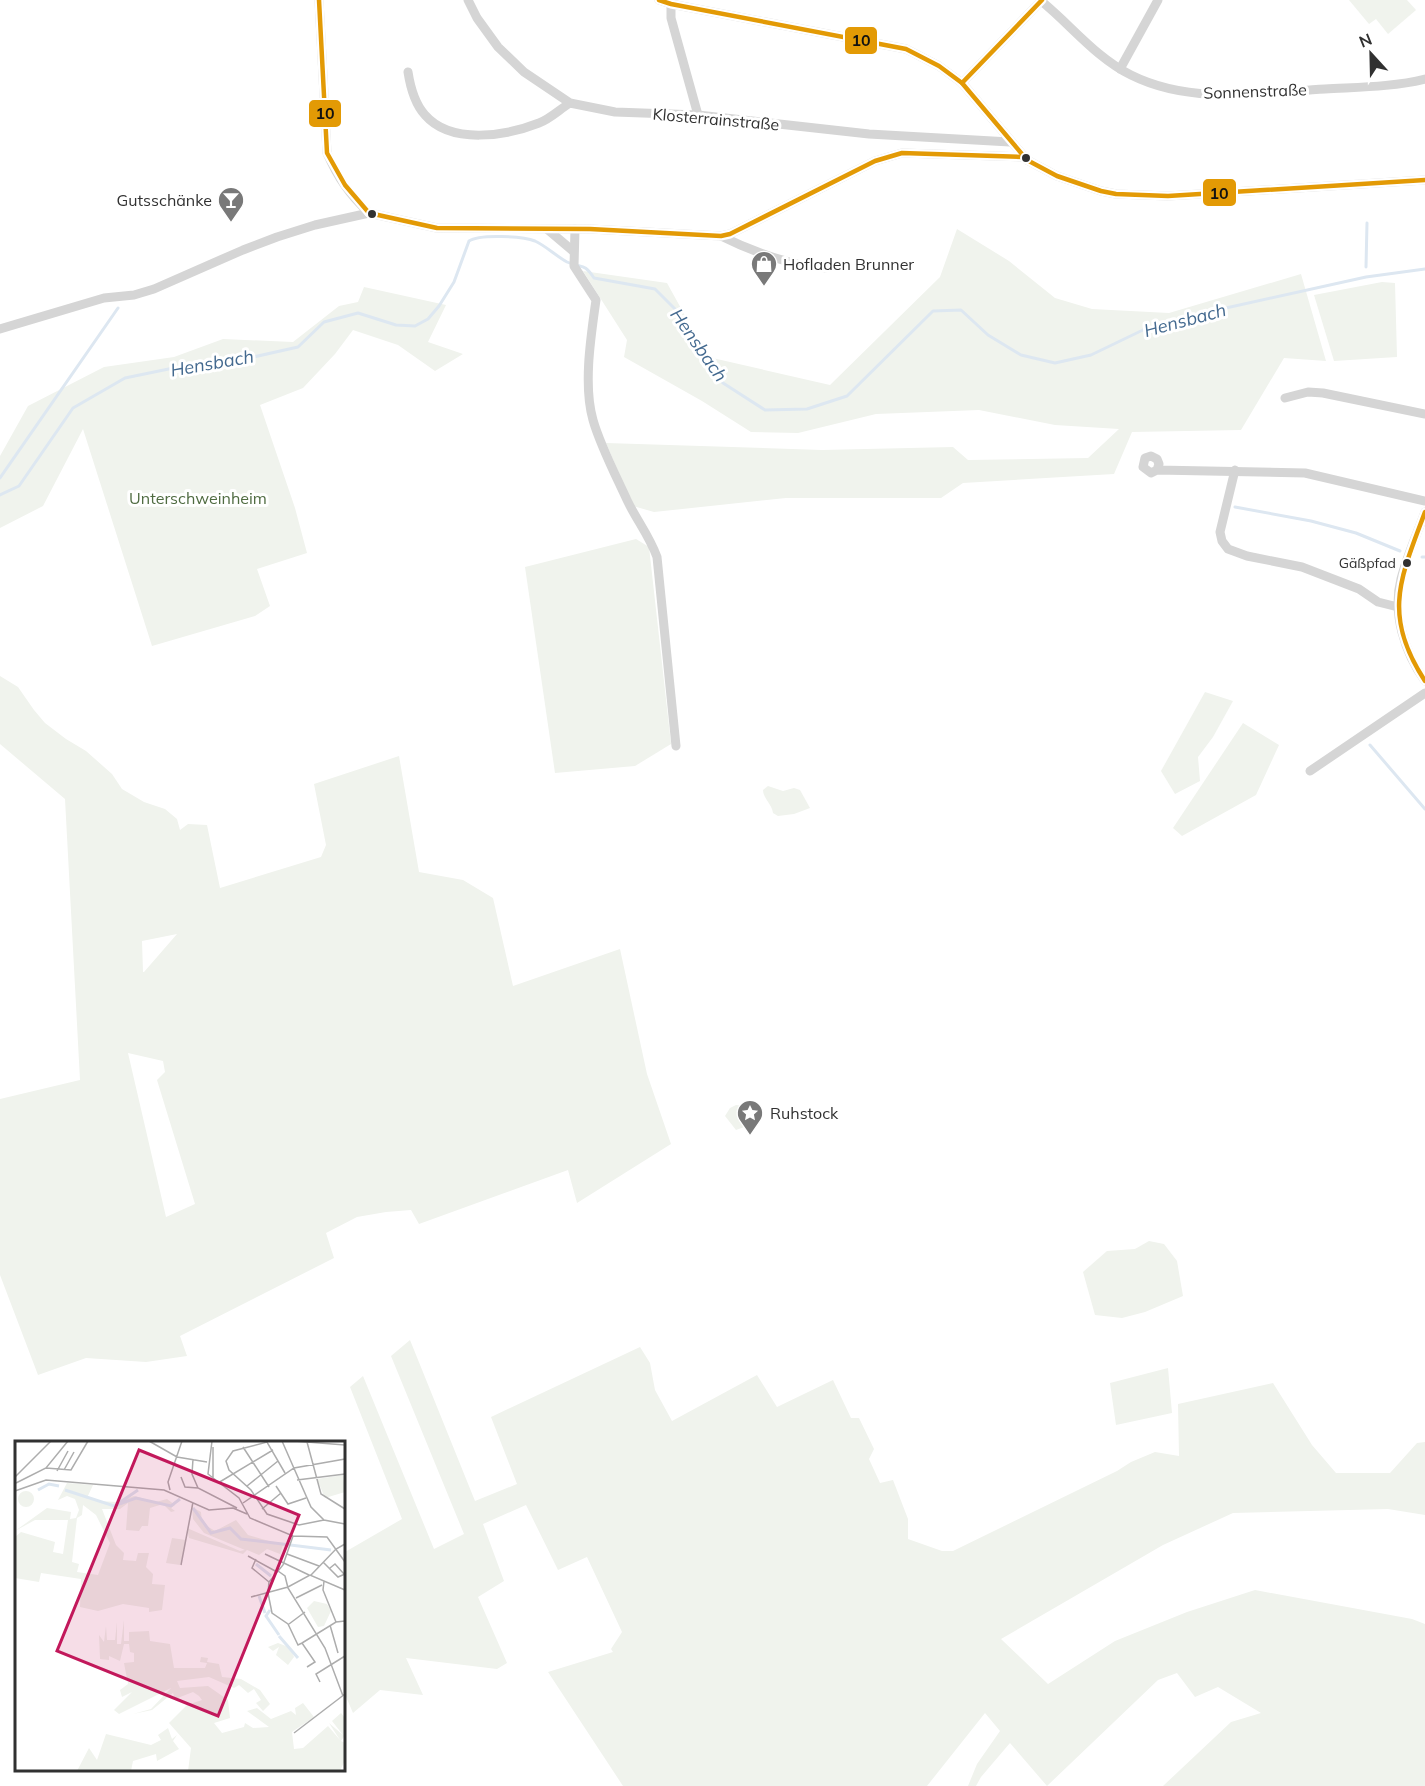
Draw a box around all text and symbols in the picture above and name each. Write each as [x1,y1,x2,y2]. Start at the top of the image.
north arrow [1341,24,1401,84]
line badge: 10 [844,26,878,55]
text: N [1356,29,1375,52]
text: 10 [851,30,871,50]
street label: Sonnenstraße [1203,79,1307,103]
line badge: 10 [308,99,342,128]
text: 10 [315,103,335,123]
street label: Klosterrainstraße [652,103,780,135]
unlabelled marker [1020,152,1032,164]
line badge: 10 [1202,178,1237,207]
text: 10 [1209,183,1229,203]
bar icon: Gutsschänke [216,185,246,223]
place label: Gutsschänke [117,190,212,210]
unlabelled marker [366,208,378,220]
shop icon: Hofladen Brunner [749,249,779,287]
place label: Hofladen Brunner [783,254,914,274]
water label: Hensbach [1141,298,1229,342]
water label: Hensbach [665,304,733,386]
water label: Hensbach [169,344,255,382]
park label: Unterschweinheim [129,488,267,508]
place label: Gäßpfad [1339,554,1396,572]
marker: Gäßpfad [1401,557,1413,569]
place icon: Ruhstock [735,1098,765,1136]
place label: Ruhstock [770,1103,839,1123]
inset map [15,1441,345,1771]

